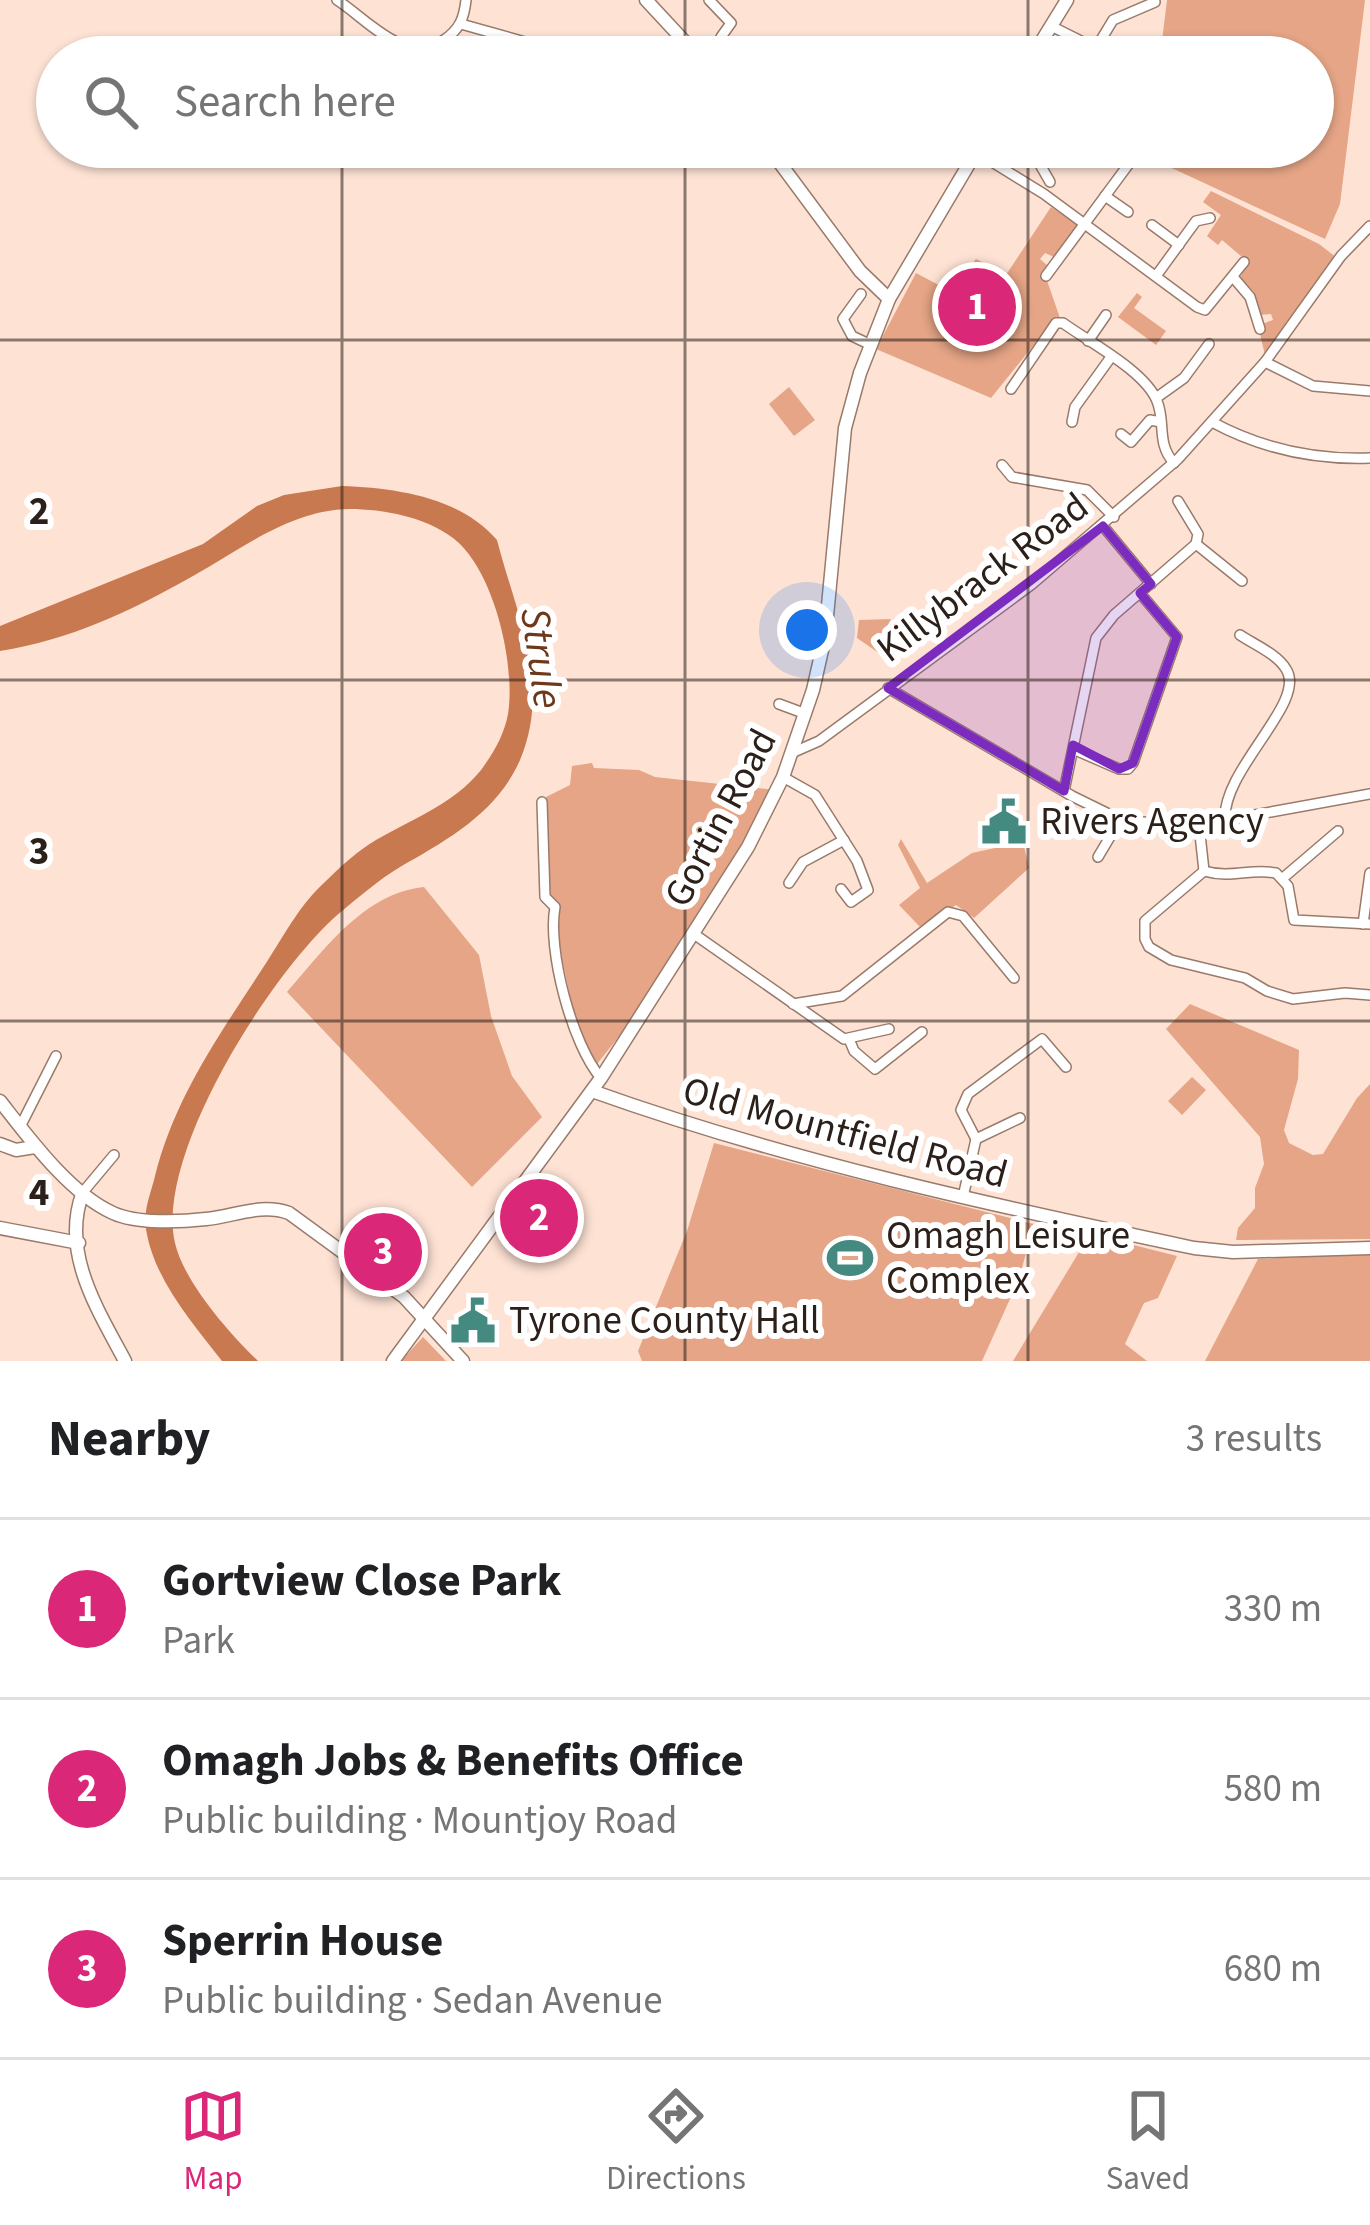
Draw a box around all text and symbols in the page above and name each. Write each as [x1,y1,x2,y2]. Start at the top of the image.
search box [36,36,1334,168]
icon: search [78,69,144,135]
text: Search here [174,70,396,134]
pin: 1 [938,262,1016,352]
street label: Killybrack Road [865,480,1101,676]
text: 2 [29,484,49,540]
your location [777,600,837,660]
water label: Strule [504,603,578,713]
street label: Gortin Road [651,719,791,917]
place label: Rivers Agency [1040,794,1264,850]
public building icon: Rivers Agency [979,797,1029,847]
text: 3 [29,824,49,880]
street label: Old Mountfield Road [677,1063,1013,1203]
text: 4 [29,1165,49,1221]
pin: 2 [500,1173,578,1263]
pin: 3 [344,1207,422,1297]
place label: Omagh Leisure Complex [886,1208,1130,1309]
sports icon: Omagh Leisure Complex [825,1233,875,1283]
place label: Tyrone County Hall [509,1293,820,1349]
public building icon: Tyrone County Hall [448,1296,498,1346]
text: Nearby [48,1403,210,1475]
text: 3 results [1186,1411,1322,1467]
text: Gortview Close Park [162,1549,561,1613]
text: 1 [77,1581,97,1637]
text: 330 m [1224,1581,1322,1637]
text: Park [162,1613,235,1669]
text: Omagh Jobs & Benefits Office [162,1729,744,1793]
text: 2 [77,1761,97,1817]
text: 580 m [1224,1761,1322,1817]
text: Public building · Mountjoy Road [162,1793,677,1849]
text: Sperrin House [162,1909,443,1973]
text: 3 [77,1941,97,1997]
text: 680 m [1224,1941,1322,1997]
text: Public building · Sedan Avenue [162,1973,663,2029]
tab: Map [180,2083,246,2202]
tab: Directions [606,2083,746,2202]
tab: Saved [1106,2083,1190,2202]

